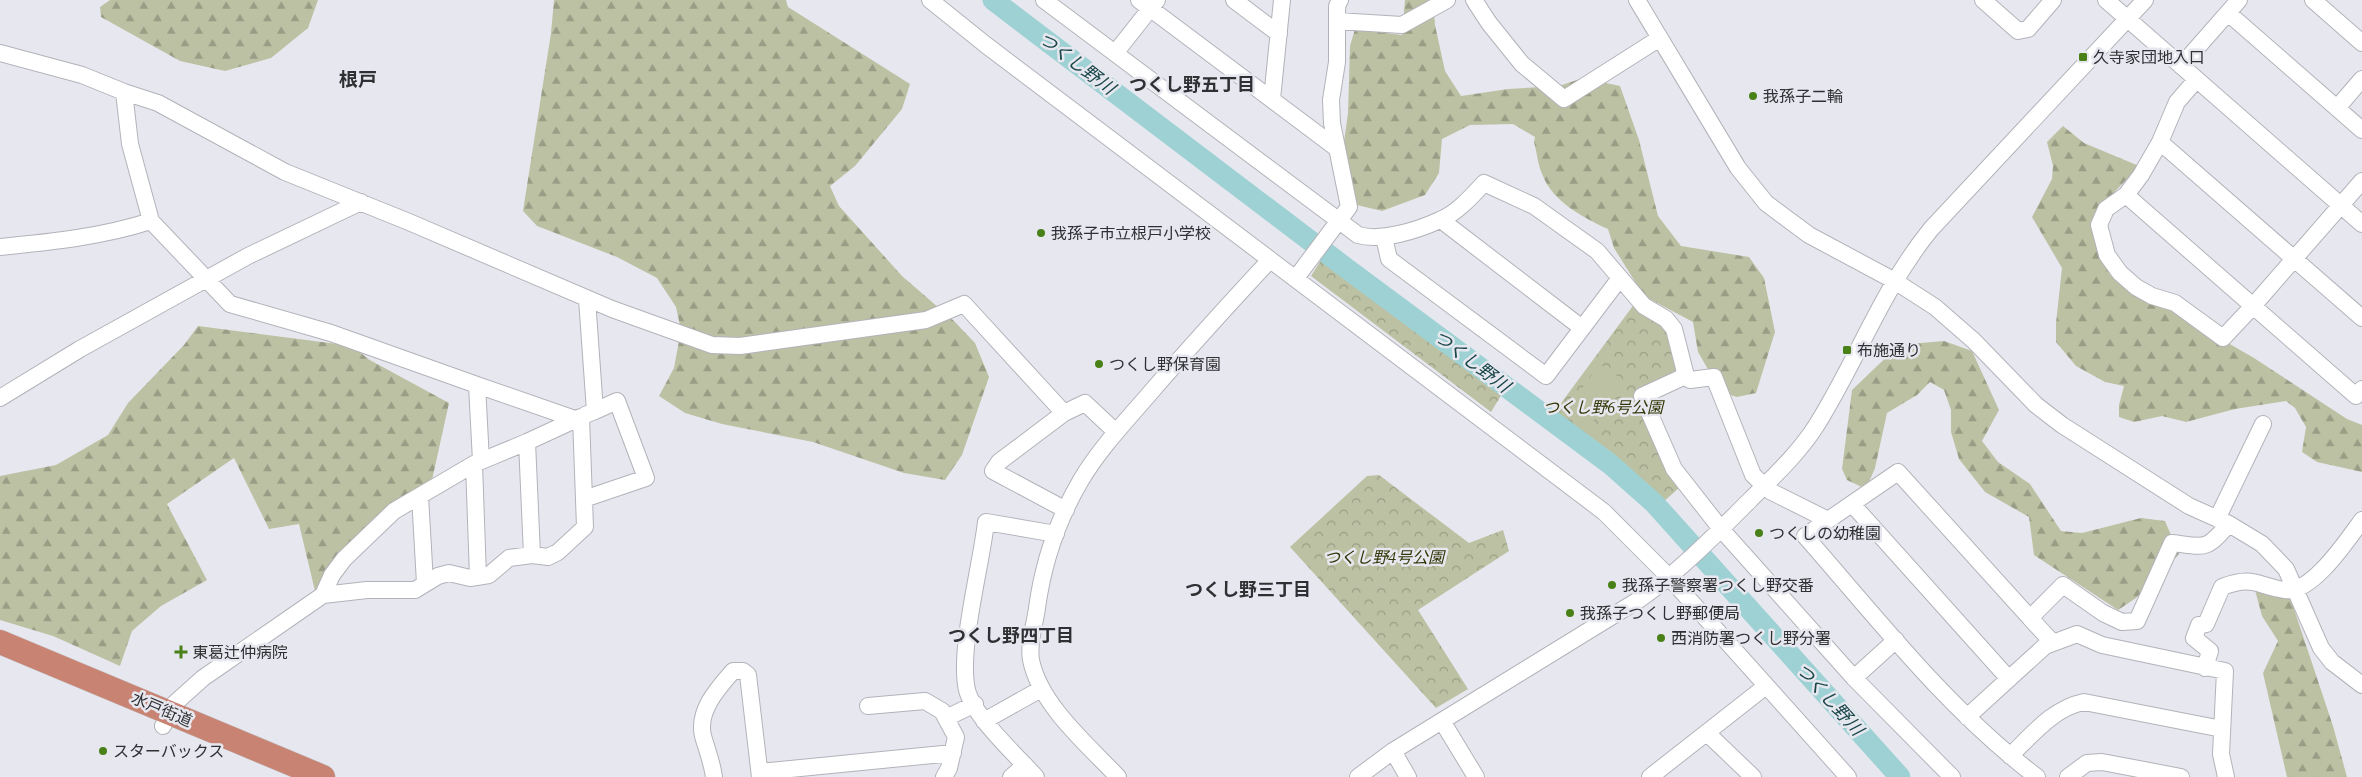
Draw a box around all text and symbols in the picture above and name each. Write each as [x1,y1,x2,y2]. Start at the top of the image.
water label: つくし野川 [1034,26,1122,101]
place label: 久寺家団地入口 [2093,46,2205,68]
marker: 久寺家団地入口 [2077,51,2089,63]
district label: 根戸 [339,66,377,92]
district label: つくし野五丁目 [1129,72,1255,97]
place label: 我孫子二輪 [1763,85,1843,107]
marker: 我孫子二輪 [1747,90,1759,102]
place label: 我孫子市立根戸小学校 [1051,222,1211,244]
marker: 我孫子市立根戸小学校 [1035,227,1047,239]
water label: つくし野川 [1429,324,1517,399]
place label: 布施通り [1857,339,1921,361]
marker: 布施通り [1841,344,1853,356]
place label: つくし野保育園 [1109,353,1221,375]
marker: つくし野保育園 [1093,358,1105,370]
park label: つくし野6号公園 [1543,396,1665,418]
place label: つくしの幼稚園 [1769,522,1881,544]
marker: つくしの幼稚園 [1753,527,1765,539]
park label: つくし野4号公園 [1324,546,1446,568]
place label: 我孫子警察署つくし野交番 [1622,574,1814,596]
district label: つくし野三丁目 [1185,577,1311,602]
marker: 我孫子警察署つくし野交番 [1606,579,1618,591]
place label: 我孫子つくし野郵便局 [1580,602,1740,624]
marker: 我孫子つくし野郵便局 [1564,607,1576,619]
district label: つくし野四丁目 [948,623,1074,648]
place label: 西消防署つくし野分署 [1671,627,1831,649]
marker: 西消防署つくし野分署 [1655,632,1667,644]
place label: 東葛辻仲病院 [192,641,288,663]
marker: 東葛辻仲病院 [174,645,188,659]
water label: つくし野川 [1791,657,1871,742]
street label: 水戸街道 [128,686,196,732]
place label: スターバックス [113,740,224,762]
marker: スターバックス [97,745,109,757]

